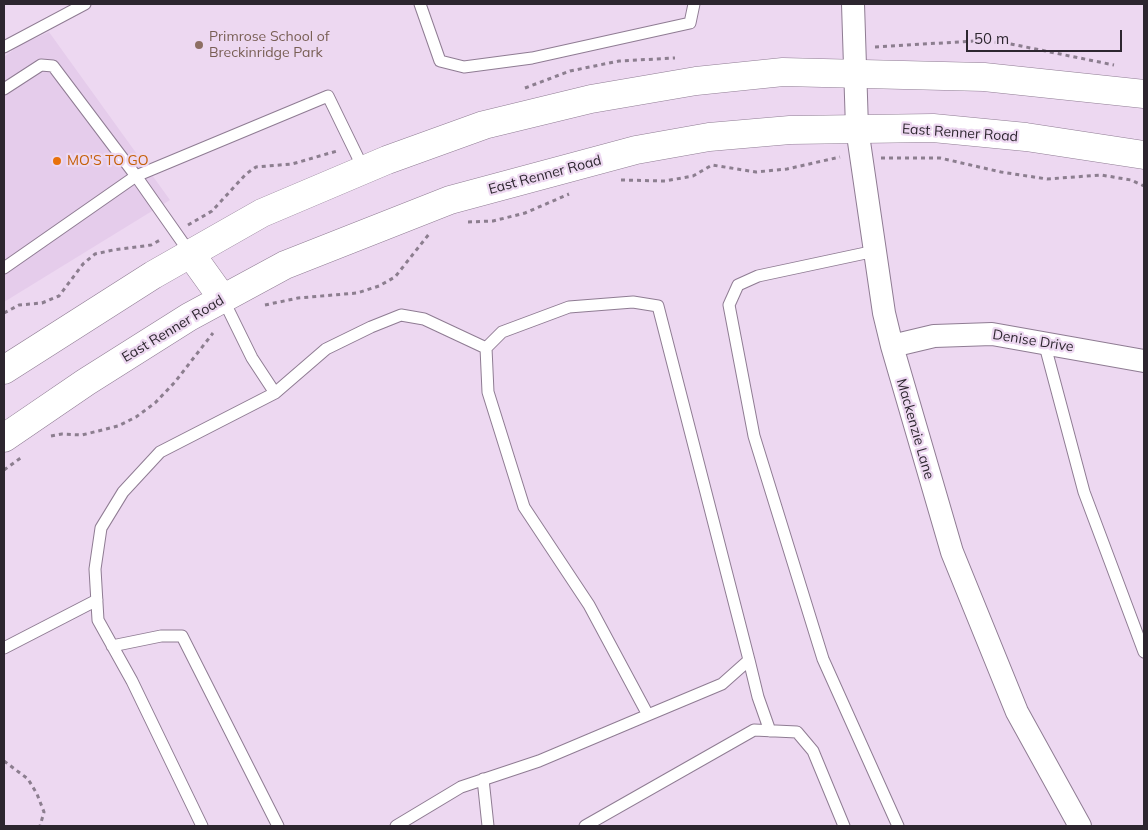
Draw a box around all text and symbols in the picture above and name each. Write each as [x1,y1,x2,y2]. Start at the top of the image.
scale bar [968,20,1124,52]
place label: Primrose School of Breckinridge Park [209,29,329,62]
text: 50 m [974,29,1009,48]
marker: Primrose School of Breckinridge Park [193,39,205,51]
street label: East Renner Road [901,121,1019,145]
street label: East Renner Road [487,152,603,198]
place label: MO'S TO GO [67,153,149,169]
marker: MO'S TO GO [51,155,63,167]
street label: East Renner Road [119,292,227,366]
street label: Denise Drive [991,326,1075,356]
street label: Mackenzie Lane [893,377,937,481]

